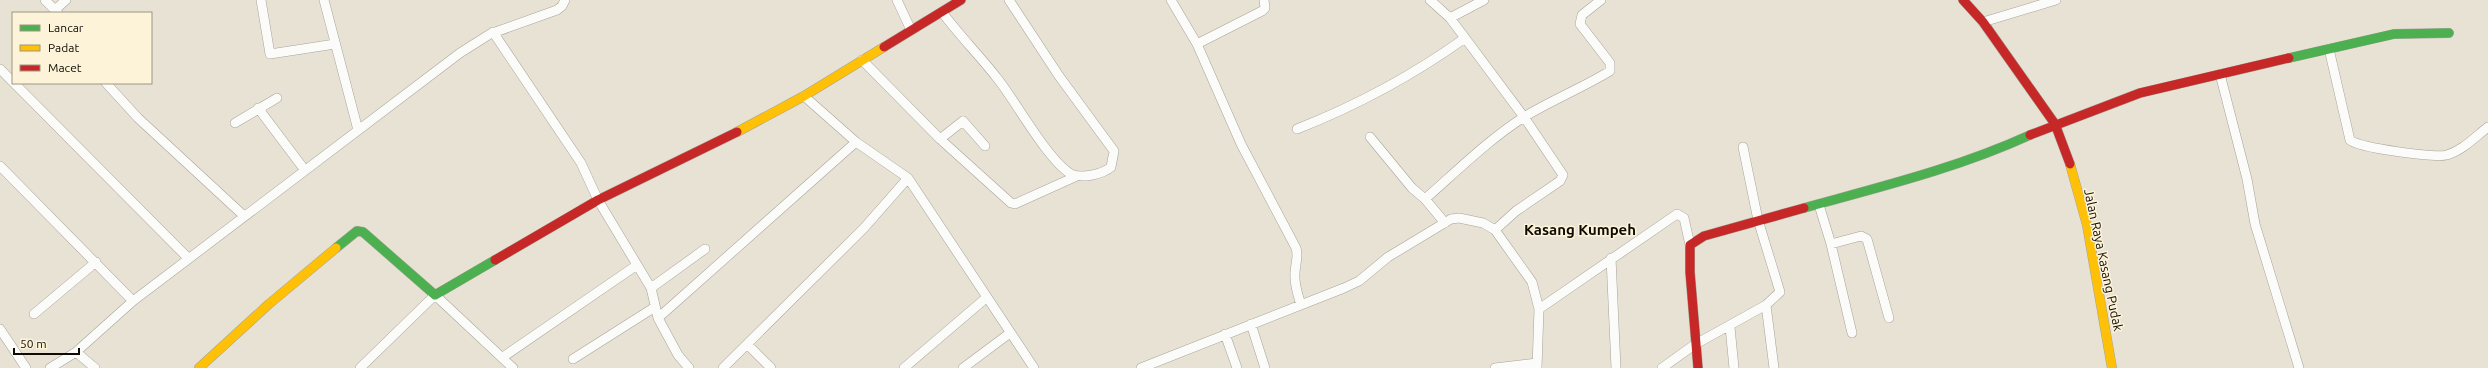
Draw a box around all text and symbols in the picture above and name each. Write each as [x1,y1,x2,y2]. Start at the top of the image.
legend [12,12,152,84]
text: Lancar [48,21,84,34]
text: Padat [48,41,79,54]
text: Macet [48,61,82,74]
street label: Jalan Raya Kasang Pudak [2082,188,2126,333]
district label: Kasang Kumpeh [1524,221,1636,238]
scale bar [14,330,79,356]
text: 50 m [20,337,47,350]

